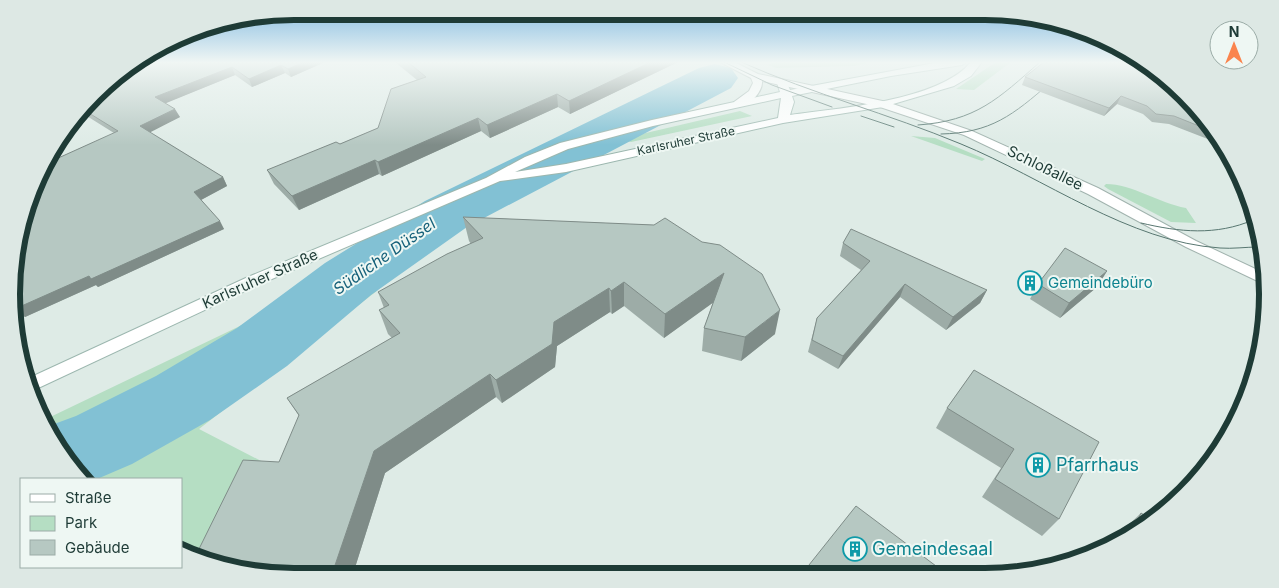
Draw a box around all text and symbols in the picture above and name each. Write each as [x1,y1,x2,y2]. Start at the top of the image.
north arrow [1209,20,1259,70]
text: N [1229,23,1239,40]
street label: Karlsruher Straße [636,123,736,158]
street label: Schloßallee [1004,141,1086,194]
water label: Südliche Düssel [329,213,439,299]
street label: Karlsruher Straße [199,245,321,313]
building icon: Gemeindebüro [1017,270,1043,296]
place label: Gemeindebüro [1048,273,1153,292]
building icon: Pfarrhaus [1025,452,1051,478]
place label: Pfarrhaus [1056,454,1139,475]
legend [20,478,182,568]
text: Straße [65,488,112,507]
text: Park [65,513,98,532]
building icon: Gemeindesaal [842,536,868,562]
text: Gebäude [65,538,130,557]
place label: Gemeindesaal [872,538,993,559]

